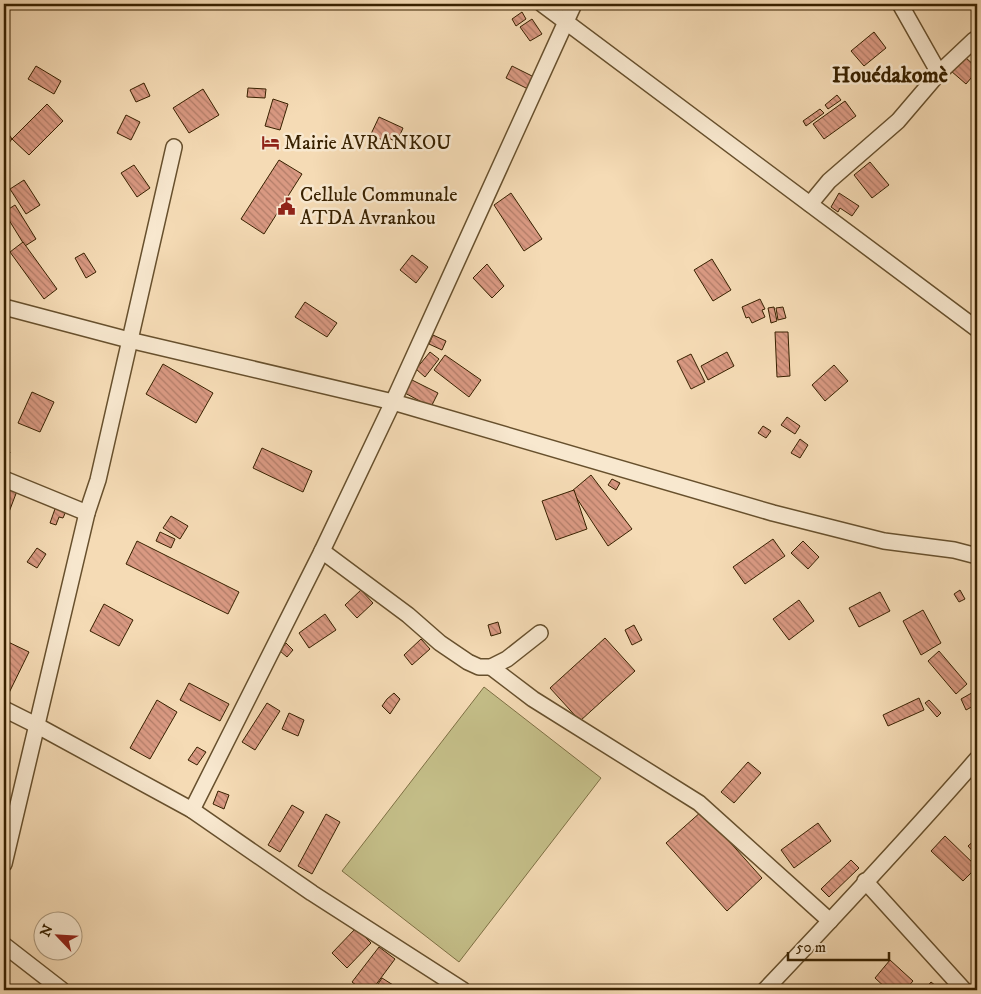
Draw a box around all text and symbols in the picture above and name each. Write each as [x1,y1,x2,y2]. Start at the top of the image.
district label: Houédakomè [832,62,948,89]
place label: Mairie AVRANKOU [284,131,452,156]
hotel icon: Mairie AVRANKOU [260,133,280,153]
place label: Cellule Communale ATDA Avrankou [300,183,458,231]
public building icon: Cellule Communale ATDA Avrankou [276,196,296,216]
north arrow [32,912,82,962]
text: N [37,921,58,940]
scale bar [788,929,890,961]
text: 50 m [796,938,826,957]

